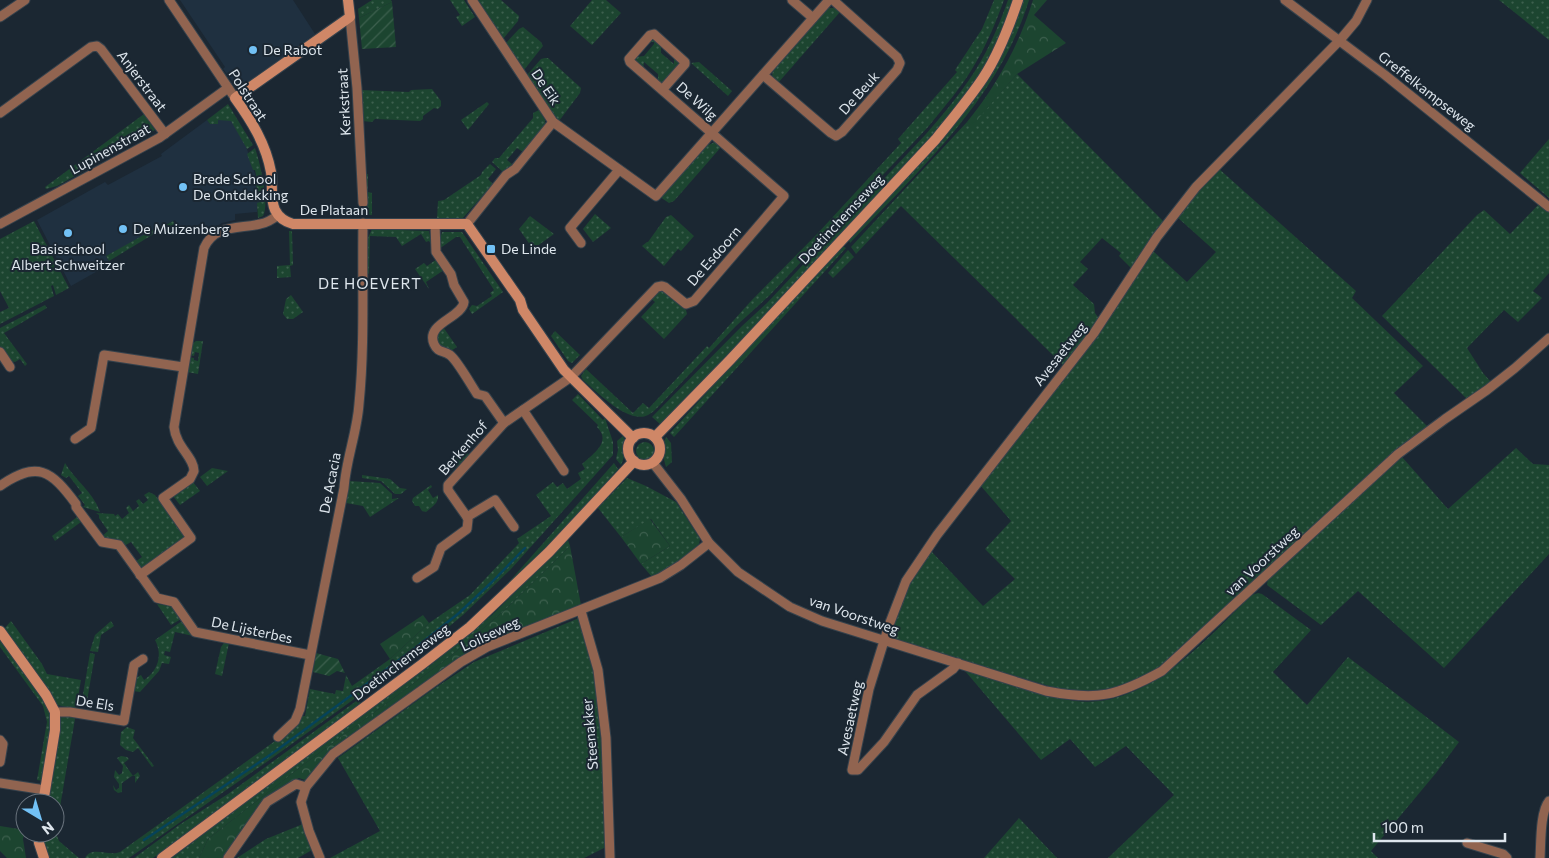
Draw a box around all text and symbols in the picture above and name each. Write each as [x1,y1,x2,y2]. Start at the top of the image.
place label: De Rabot [263,41,323,58]
marker: De Rabot [247,44,259,56]
street label: Anjerstraat [114,47,171,115]
street label: Greffelkampseweg [1375,47,1480,134]
street label: De Eik [528,65,565,108]
street label: Polstraat [225,66,272,124]
street label: De Beuk [835,67,883,118]
street label: Kerkstraat [333,68,354,136]
street label: De Wilg [673,78,722,124]
street label: Lupinenstraat [67,119,153,178]
place label: Brede School De Ontdekking [193,170,289,203]
street label: Doetinchemseweg [794,170,887,267]
marker: Brede School De Ontdekking [177,181,189,193]
street label: De Plataan [300,201,368,218]
place label: De Muizenberg [133,220,230,237]
street label: De Esdoorn [683,222,744,289]
marker: De Muizenberg [117,223,129,235]
marker: Basisschool Albert Schweitzer [62,227,74,239]
place label: Basisschool Albert Schweitzer [11,240,125,273]
place label: De Linde [501,240,556,257]
marker: De Linde [485,243,497,255]
district label: DE HOEVERT [318,274,422,292]
street label: Avesaetweg [1029,318,1090,389]
street label: Berkenhof [434,417,491,478]
street label: De Acacia [315,451,344,515]
street label: van Voorstweg [1222,522,1302,599]
street label: van Voorstweg [807,591,902,638]
street label: Loilseweg [458,612,522,655]
street label: De Lijsterbes [210,613,294,646]
street label: Doetinchemseweg [349,619,453,704]
street label: Avesaetweg [833,679,866,757]
street label: De Els [75,691,115,714]
street label: Steenakker [578,697,601,770]
north arrow [15,793,65,843]
scale bar [1374,810,1505,842]
text: 100 m [1382,818,1424,836]
text: N [39,819,58,839]

